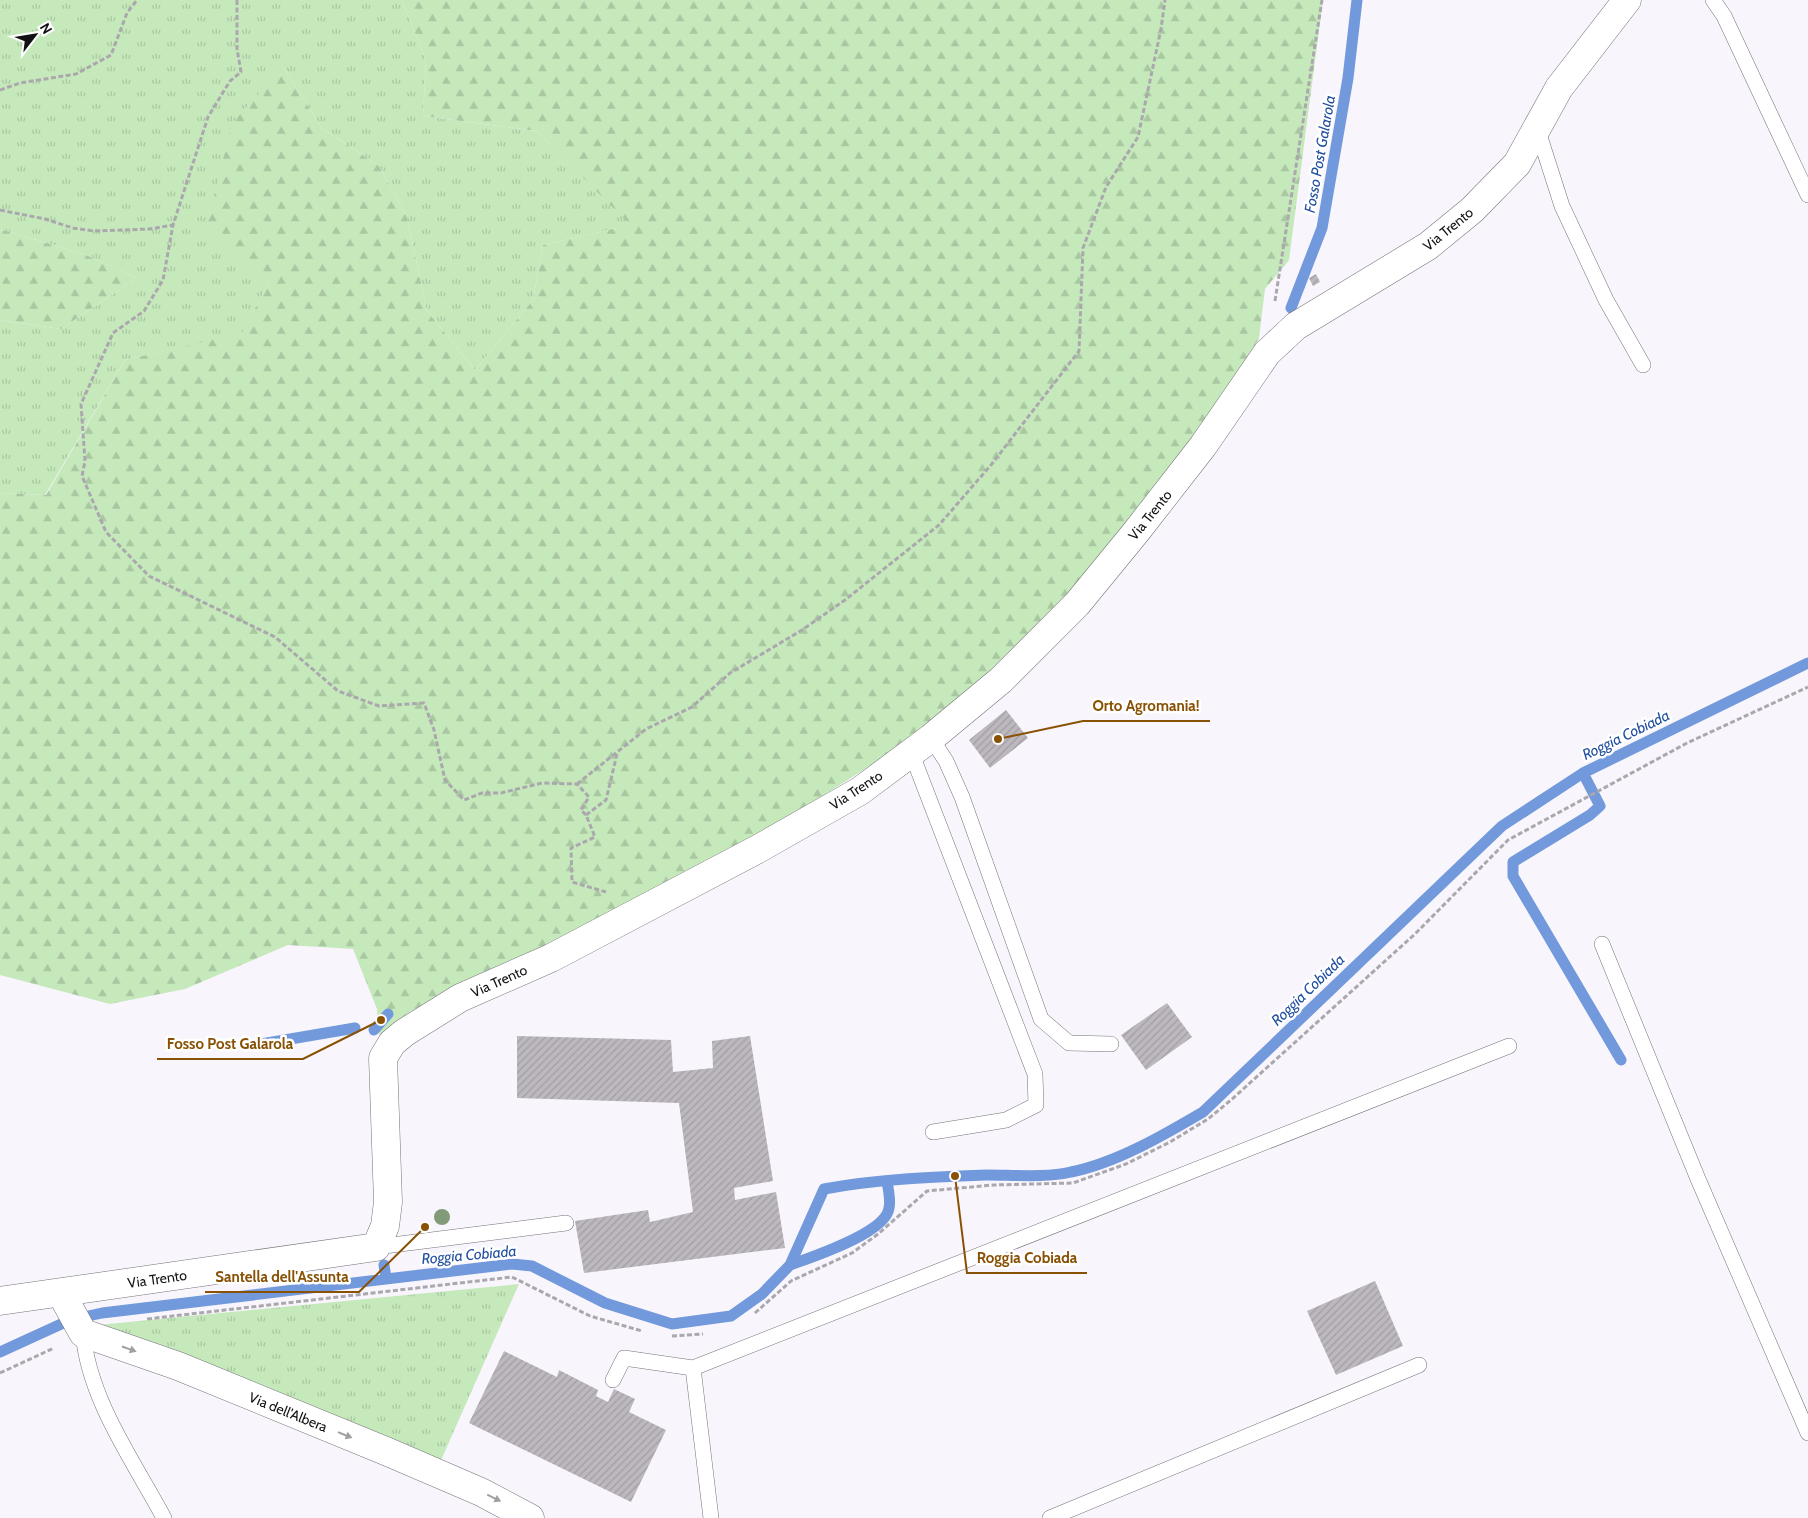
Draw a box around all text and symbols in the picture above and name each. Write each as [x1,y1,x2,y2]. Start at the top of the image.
north arrow [10,10,60,60]
text: N [36,19,56,37]
water label: Fosso Post Galarola [1301,94,1339,214]
street label: Via Trento [1419,203,1477,255]
street label: Via Trento [1124,486,1176,544]
callout: Orto Agromania! [1083,691,1210,721]
text: Orto Agromania! [1092,697,1200,715]
water label: Roggia Cobiada [1579,706,1673,764]
street label: Via Trento [826,766,886,814]
water label: Roggia Cobiada [1268,951,1348,1029]
street label: Via Trento [468,961,530,1001]
callout: Fosso Post Galarola [157,1029,303,1059]
text: Fosso Post Galarola [167,1035,294,1053]
water label: Roggia Cobiada [421,1242,517,1268]
callout: Roggia Cobiada [967,1243,1087,1273]
text: Roggia Cobiada [977,1249,1078,1267]
callout: Santella dell'Assunta [205,1262,359,1292]
street label: Via Trento [126,1266,188,1292]
text: Santella dell'Assunta [215,1268,349,1286]
one-way arrow [121,1346,136,1353]
street label: Via dell'Albera [246,1388,330,1436]
one-way arrow [337,1432,352,1439]
one-way arrow [487,1495,501,1503]

